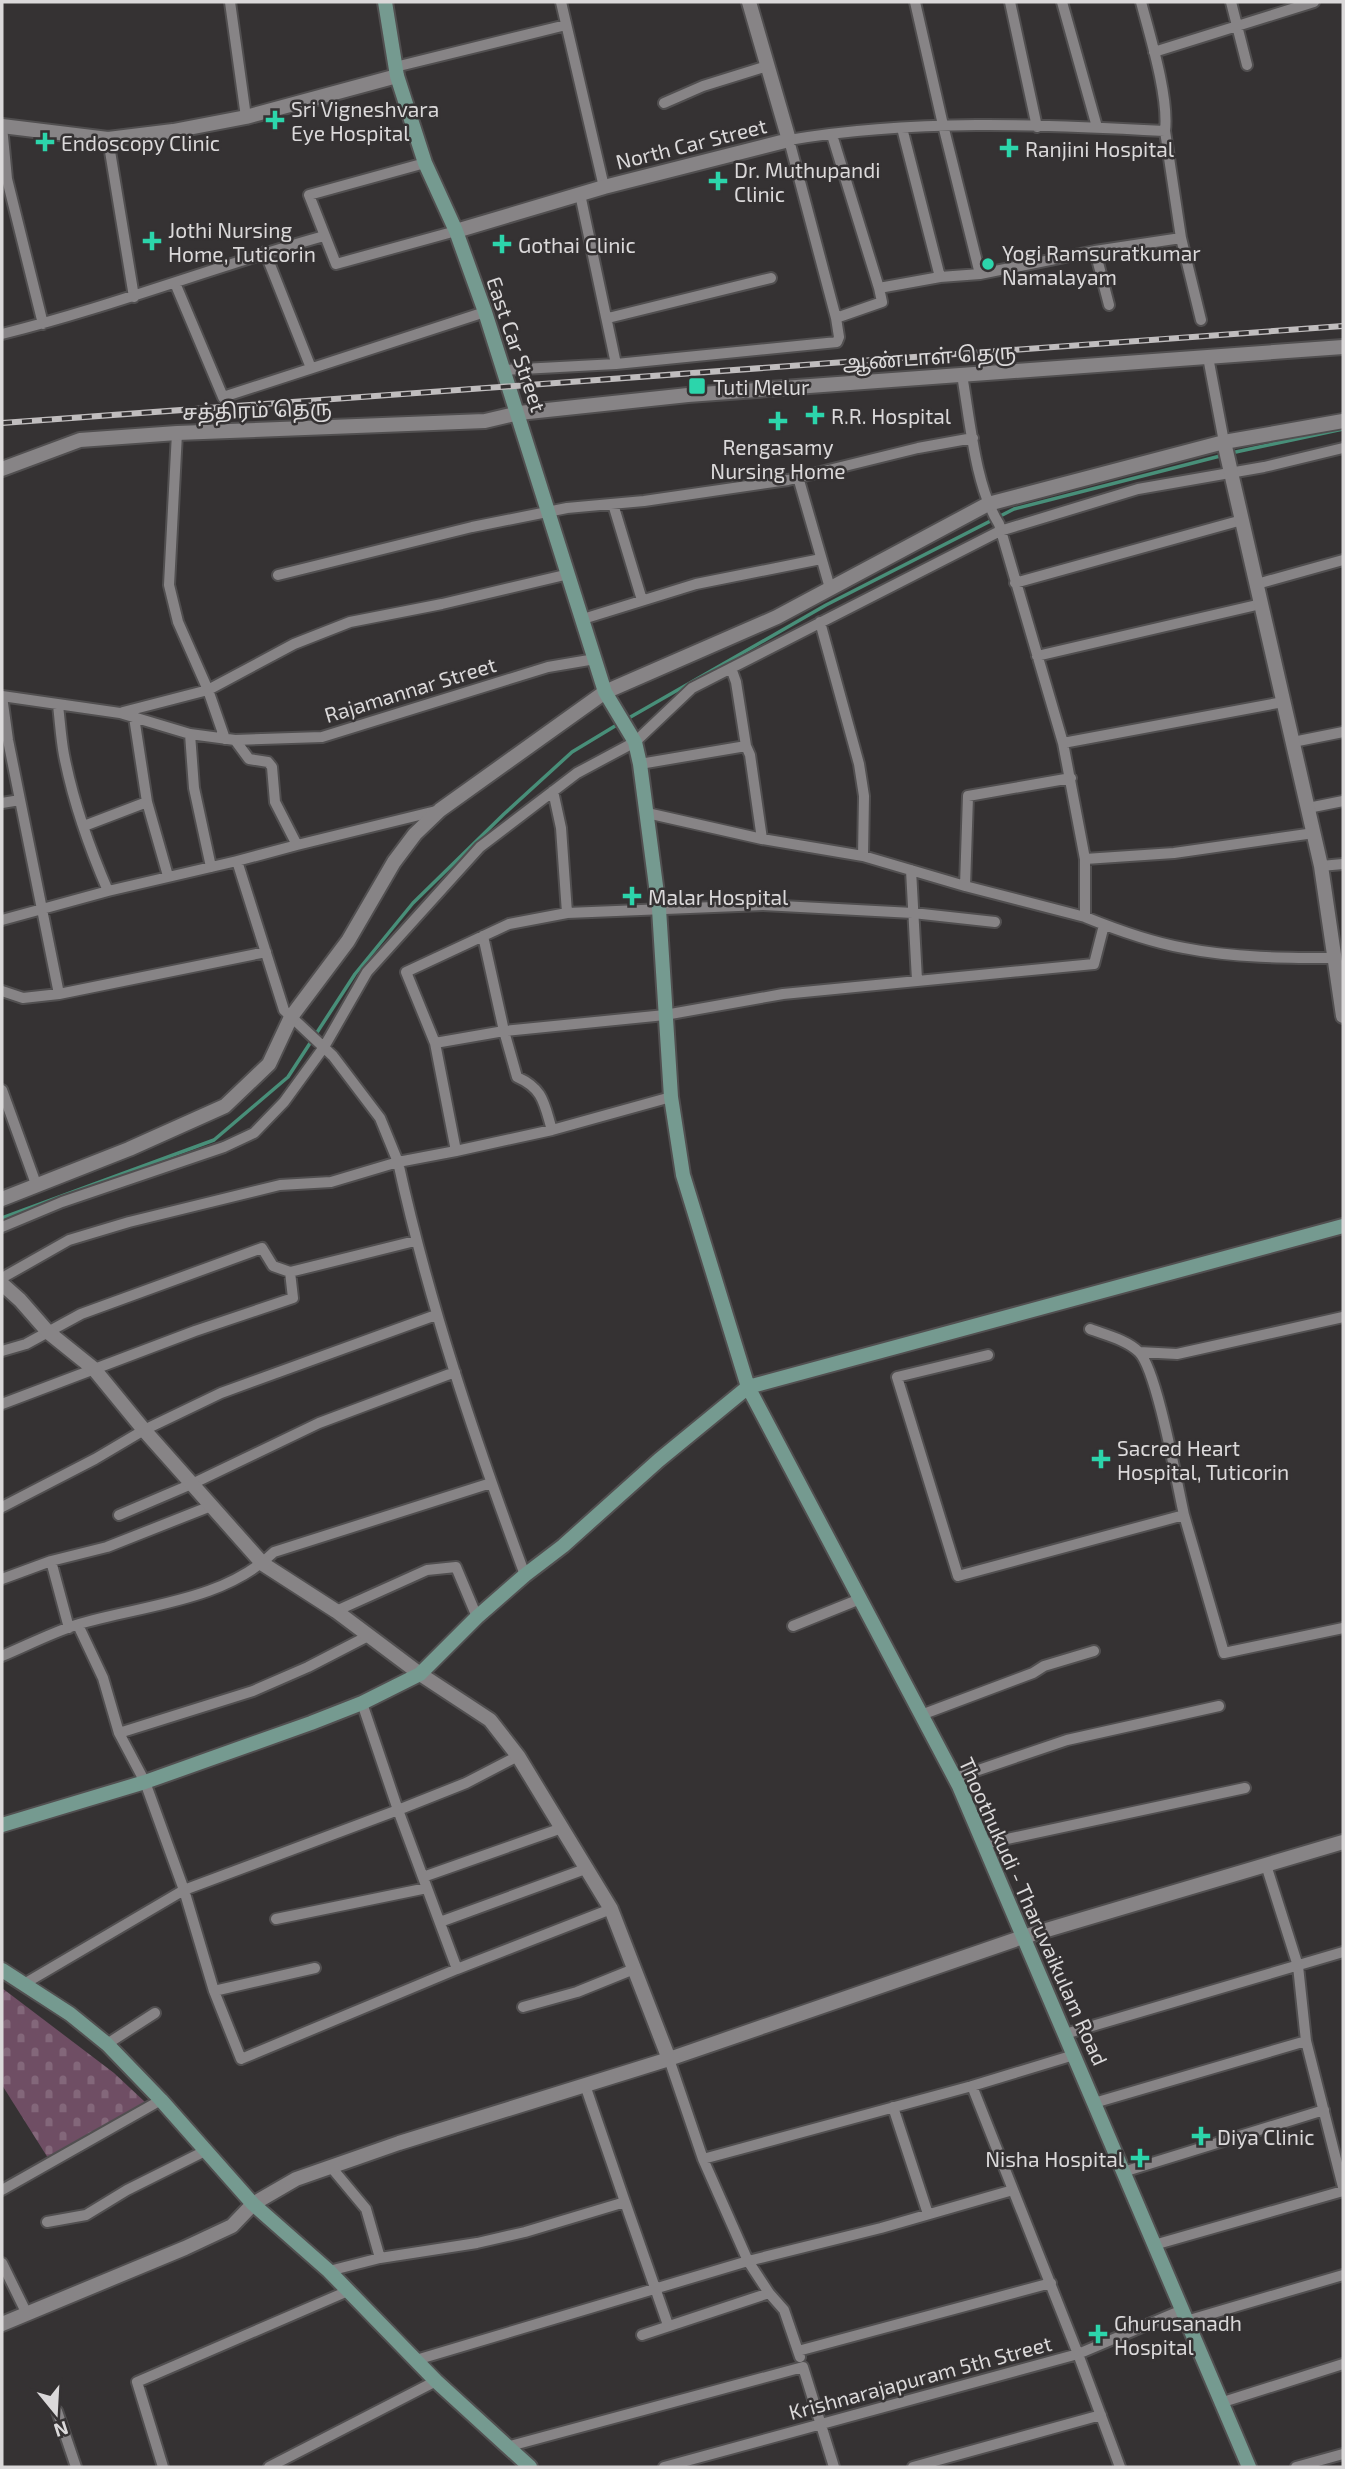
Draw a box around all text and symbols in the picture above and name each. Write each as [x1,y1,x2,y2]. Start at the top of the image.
place label: Sri Vigneshvara Eye Hospital [291,96,439,145]
marker: Sri Vigneshvara Eye Hospital [265,110,285,130]
street label: North Car Street [613,112,769,174]
place label: Endoscopy Clinic [61,130,220,155]
marker: Endoscopy Clinic [35,132,55,152]
place label: Ranjini Hospital [1025,136,1175,162]
marker: Ranjini Hospital [999,138,1019,158]
place label: Dr. Muthupandi Clinic [734,157,880,206]
marker: Dr. Muthupandi Clinic [708,171,728,191]
place label: Jothi Nursing Home, Tuticorin [168,217,316,266]
marker: Jothi Nursing Home, Tuticorin [142,231,162,251]
place label: Gothai Clinic [518,232,636,257]
marker: Gothai Clinic [492,234,512,254]
place label: Yogi Ramsuratkumar Namalayam [1002,240,1201,289]
marker: Yogi Ramsuratkumar Namalayam [980,256,996,272]
street label: East Car Street [482,273,552,415]
street label: ஆண்டாள் தெரு [841,337,1017,378]
place label: Tuti Melur [713,374,810,399]
marker: Tuti Melur [687,376,707,396]
street label: சத்திரம் தெரு [182,394,332,427]
place label: R.R. Hospital [831,403,952,428]
marker: R.R. Hospital [805,405,825,425]
marker: Rengasamy Nursing Home [768,411,788,431]
place label: Rengasamy Nursing Home [710,434,846,483]
street label: Rajamannar Street [321,651,499,728]
place label: Malar Hospital [648,884,789,909]
marker: Malar Hospital [622,886,642,906]
place label: Sacred Heart Hospital, Tuticorin [1117,1435,1289,1484]
marker: Sacred Heart Hospital, Tuticorin [1091,1449,1111,1469]
street label: Thoothukudi - Tharuvaikulam Road [955,1753,1113,2069]
place label: Diya Clinic [1217,2124,1314,2149]
marker: Diya Clinic [1191,2126,1211,2146]
place label: Nisha Hospital [985,2146,1125,2171]
marker: Nisha Hospital [1130,2148,1150,2168]
place label: Ghurusanadh Hospital [1114,2310,1242,2359]
marker: Ghurusanadh Hospital [1088,2324,1108,2344]
street label: Krishnarajapuram 5th Street [786,2330,1054,2425]
north arrow [21,2378,91,2448]
text: N [51,2417,71,2443]

